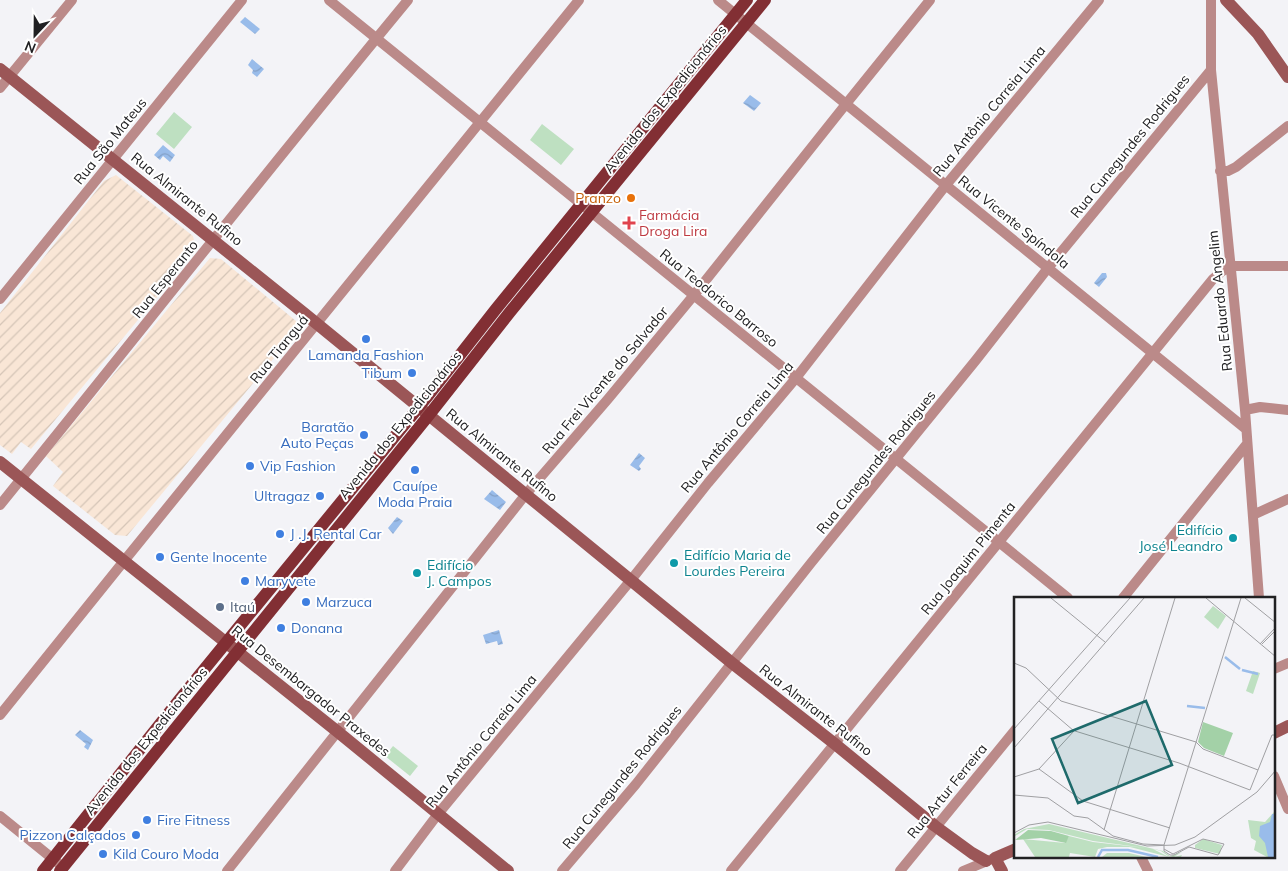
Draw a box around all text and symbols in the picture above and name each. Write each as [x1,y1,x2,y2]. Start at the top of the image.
north arrow [10,10,60,60]
street label: Avenida dos Expedicionários [600,21,730,177]
text: N [22,37,38,57]
street label: Rua Antônio Correia Lima [929,42,1049,180]
street label: Rua Cunegundes Rodrigues [1066,70,1194,222]
street label: Rua São Mateus [69,94,151,188]
street label: Rua Almirante Rufino [127,148,247,250]
street label: Rua Vicente Spíndola [955,171,1073,273]
place label: Pranzo [575,189,621,207]
marker: Pranzo [625,192,637,204]
place label: Farmácia Droga Lira [639,206,707,240]
marker: Farmácia Droga Lira [623,217,635,229]
street label: Rua Eduardo Angelim [1204,230,1236,372]
street label: Rua Esperanto [128,236,202,322]
street label: Rua Teodorico Barroso [656,245,782,351]
street label: Rua Frei Vicente do Salvador [538,302,672,457]
street label: Rua Tianguá [246,311,312,387]
marker: Lamanda Fashion [360,333,372,345]
place label: Lamanda Fashion [308,346,424,364]
street label: Avenida dos Expedicionários [335,347,465,503]
street label: Rua Antônio Correia Lima [677,358,797,496]
place label: Tibum [361,364,402,382]
marker: Tibum [406,367,418,379]
street label: Rua Cunegundes Rodrigues [812,386,940,538]
street label: Rua Almirante Rufino [442,404,562,506]
place label: Baratão Auto Peças [281,418,354,452]
marker: Baratão Auto Peças [358,429,370,441]
place label: Vip Fashion [260,457,336,475]
marker: Vip Fashion [244,460,256,472]
marker: Cauípe Moda Praia [409,464,421,476]
place label: Cauípe Moda Praia [378,477,452,511]
place label: Ultragaz [254,487,310,505]
marker: Ultragaz [314,490,326,502]
street label: Rua Joaquim Pimenta [917,498,1019,618]
place label: Edifício José Leandro [1139,521,1223,555]
place label: J .J. Rental Car [290,525,383,543]
marker: J .J. Rental Car [274,528,286,540]
marker: Edifício José Leandro [1227,532,1239,544]
place label: Edifício Maria de Lourdes Pereira [684,546,791,580]
place label: Gente Inocente [170,548,267,566]
marker: Gente Inocente [154,551,166,563]
place label: Edifício J. Campos [427,556,492,590]
marker: Edifício Maria de Lourdes Pereira [668,557,680,569]
marker: Edifício J. Campos [411,567,423,579]
place label: Maryvete [255,572,316,590]
marker: Maryvete [239,575,251,587]
place label: Marzuca [316,593,372,611]
marker: Marzuca [300,596,312,608]
inset map [1014,597,1276,858]
place label: Itaú [230,598,255,616]
marker: Itaú [214,601,226,613]
place label: Donana [291,619,343,637]
street label: Rua Desembargador Praxedes [228,621,394,761]
marker: Donana [275,622,287,634]
street label: Rua Almirante Rufino [756,660,876,760]
street label: Avenida dos Expedicionários [81,663,211,819]
street label: Rua Antônio Correia Lima [422,671,540,811]
street label: Rua Cunegundes Rodrigues [558,701,686,853]
street label: Rua Artur Ferreira [903,740,991,842]
place label: Fire Fitness [157,811,230,829]
marker: Fire Fitness [141,814,153,826]
place label: Pizzon Calçados [20,826,126,844]
marker: Pizzon Calçados [130,829,142,841]
place label: Kild Couro Moda [113,845,219,863]
marker: Kild Couro Moda [97,848,109,860]

